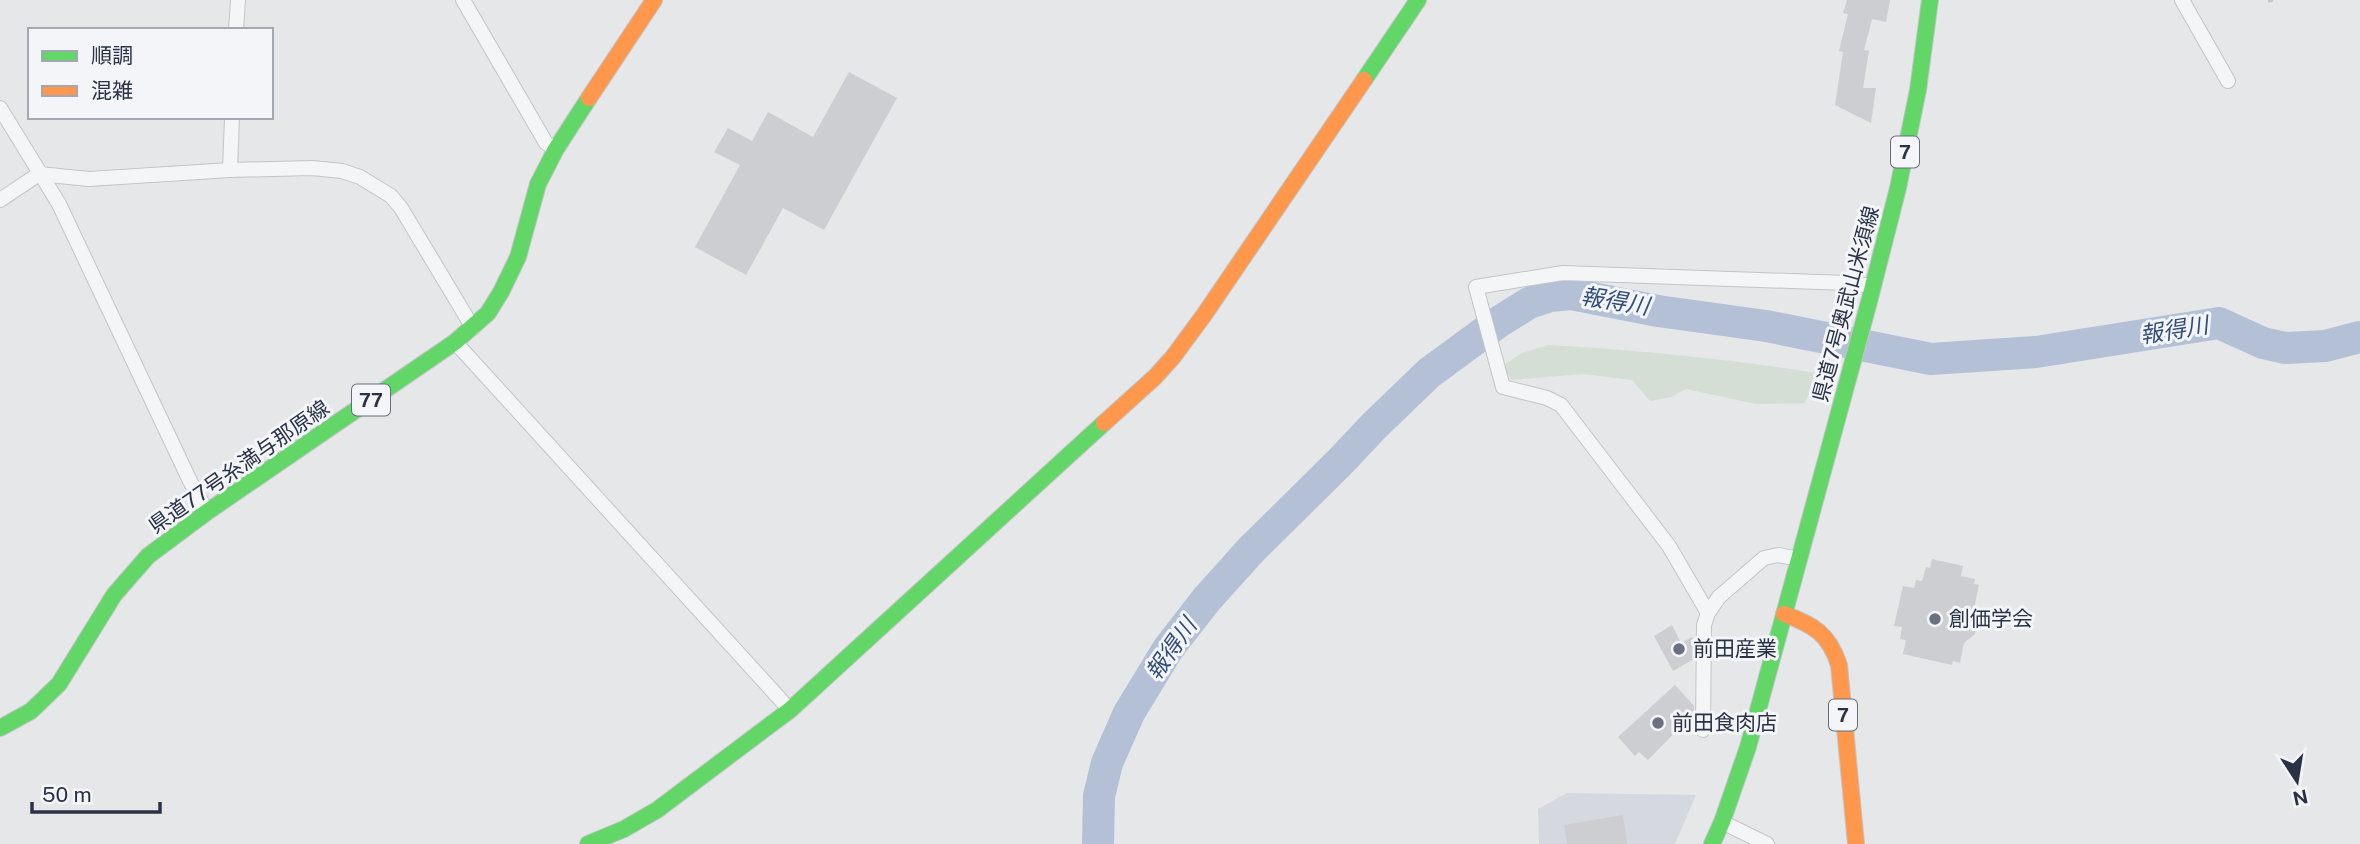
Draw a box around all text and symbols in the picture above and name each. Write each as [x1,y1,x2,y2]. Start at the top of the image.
legend [28,28,273,119]
text: 順調 [91,43,133,68]
text: 混雑 [91,78,133,103]
road number: 7 [1891,136,1919,168]
street label: 県道7号奥武山米須線 [1807,203,1884,404]
water label: 報得川 [1579,282,1654,320]
water label: 報得川 [2138,310,2213,348]
road number: 77 [352,384,390,416]
street label: 県道77号糸満与那原線 [144,395,334,538]
place label: 創価学会 [1949,606,2033,631]
water label: 報得川 [1140,610,1203,685]
marker: 創価学会 [1927,611,1943,627]
place label: 前田産業 [1693,636,1777,661]
marker: 前田産業 [1671,641,1687,657]
road number: 7 [1829,700,1857,730]
place label: 前田食肉店 [1672,710,1777,735]
marker: 前田食肉店 [1650,715,1666,731]
north arrow [2262,746,2332,816]
scale bar [32,770,159,814]
text: 50 m [42,782,92,807]
text: N [2291,785,2310,810]

